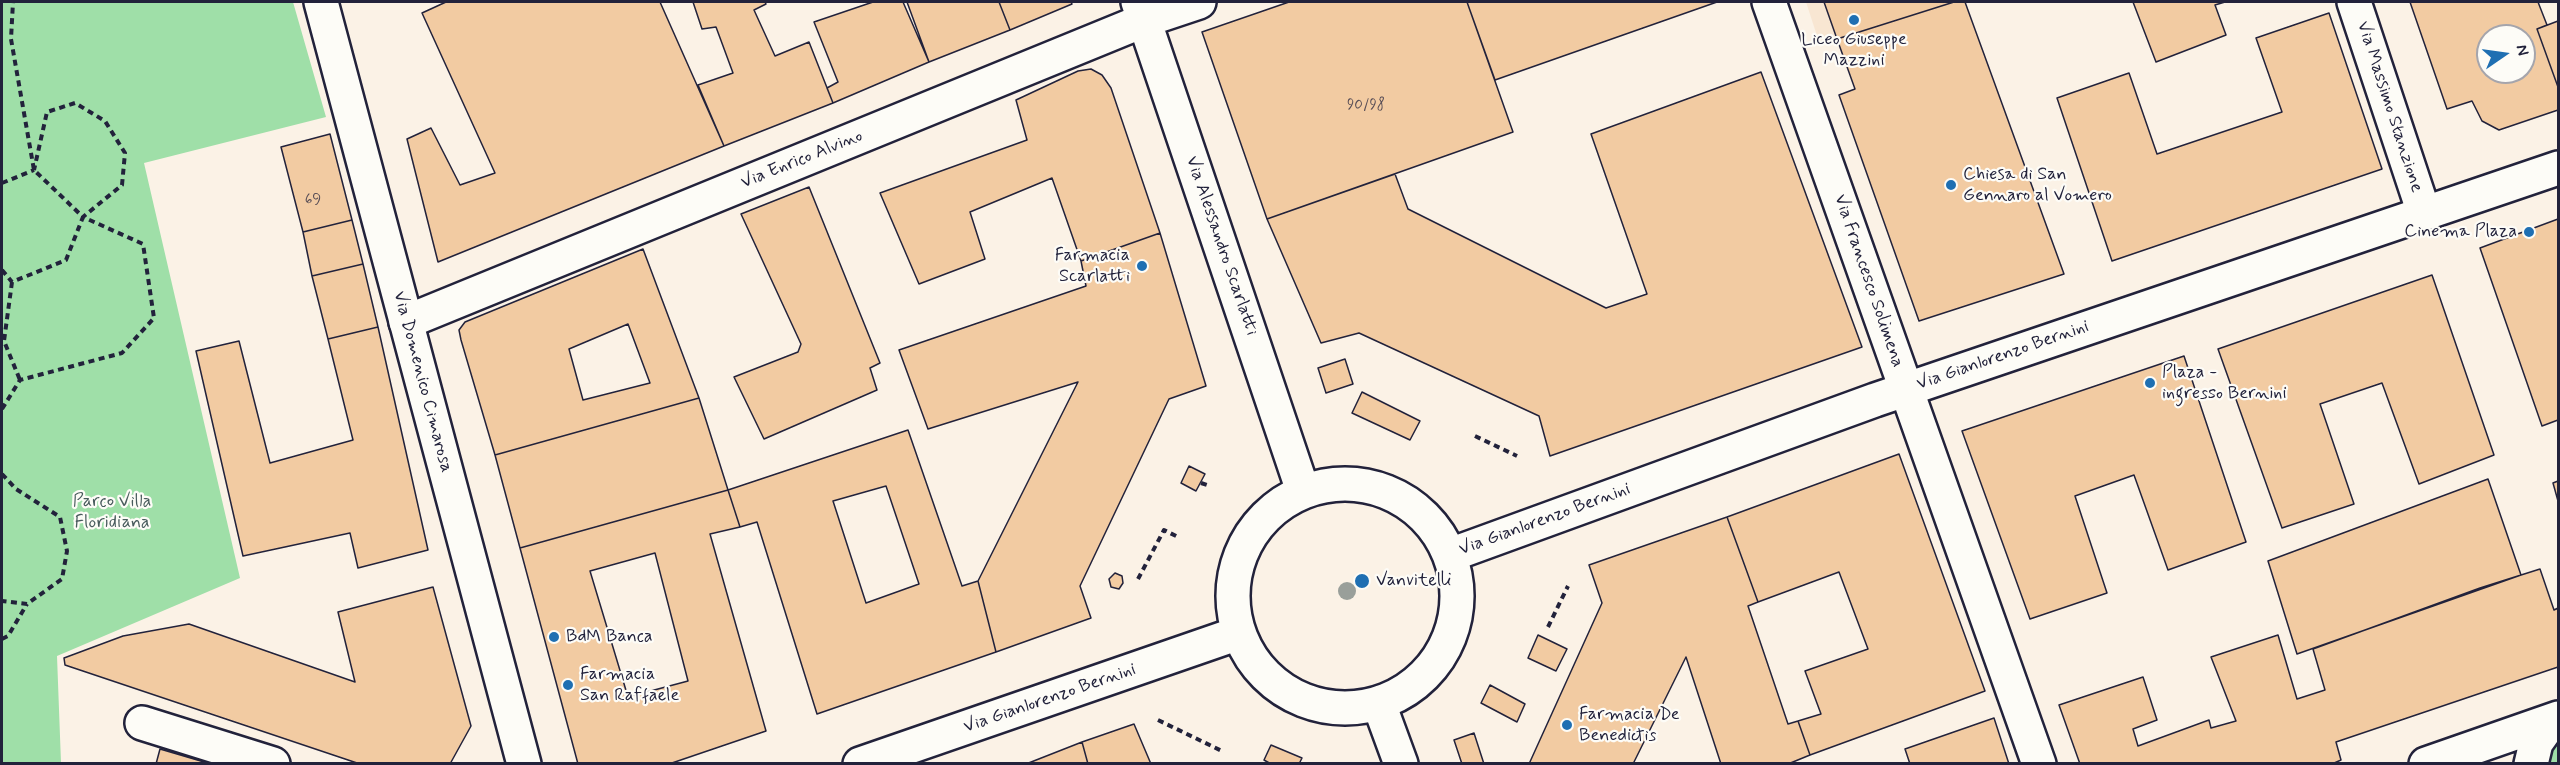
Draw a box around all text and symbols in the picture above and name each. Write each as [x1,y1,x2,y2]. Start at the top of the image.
marker: Liceo Giuseppe Mazzini [1847,13,1861,27]
street label: Via Massimo Stanzione [2351,19,2427,195]
north arrow [2476,24,2536,84]
place label: Liceo Giuseppe Mazzini [1801,29,1907,72]
text: N [2511,43,2534,58]
house number: 90/98 [1347,97,1385,115]
street label: Via Enrico Alvino [738,126,866,194]
street label: Via Alessandro Scarlatti [1180,153,1262,339]
place label: Chiesa di San Gennaro al Vomero [1963,164,2112,207]
marker: Chiesa di San Gennaro al Vomero [1944,178,1958,192]
house number: 69 [305,192,321,210]
street label: Via Francesco Solimena [1828,192,1908,370]
place label: Cinema Plaza [2404,221,2517,243]
marker: Cinema Plaza [2522,225,2536,239]
place label: Farmacia Scarlatti [1055,245,1130,288]
marker: Farmacia Scarlatti [1135,259,1149,273]
street label: Via Domenico Cimarosa [387,289,457,475]
street label: Via Gianlorenzo Bernini [1914,316,2092,396]
place label: Plaza - ingresso Bernini [2162,362,2287,404]
marker: Plaza - ingresso Bernini [2143,376,2157,390]
street label: Via Gianlorenzo Bernini [1456,479,1634,561]
park label: Parco Villa Floridiana [73,491,151,534]
place label: Vanvitelli [1376,570,1452,592]
marker: Vanvitelli [1353,572,1371,590]
place label: BdM Banca [566,626,653,648]
marker: BdM Banca [547,630,561,644]
street label: Via Gianlorenzo Bernini [961,659,1139,739]
place label: Farmacia San Raffaele [580,664,679,706]
marker: Farmacia San Raffaele [561,678,575,692]
place label: Farmacia De Benedictis [1579,704,1680,746]
marker: Farmacia De Benedictis [1560,718,1574,732]

